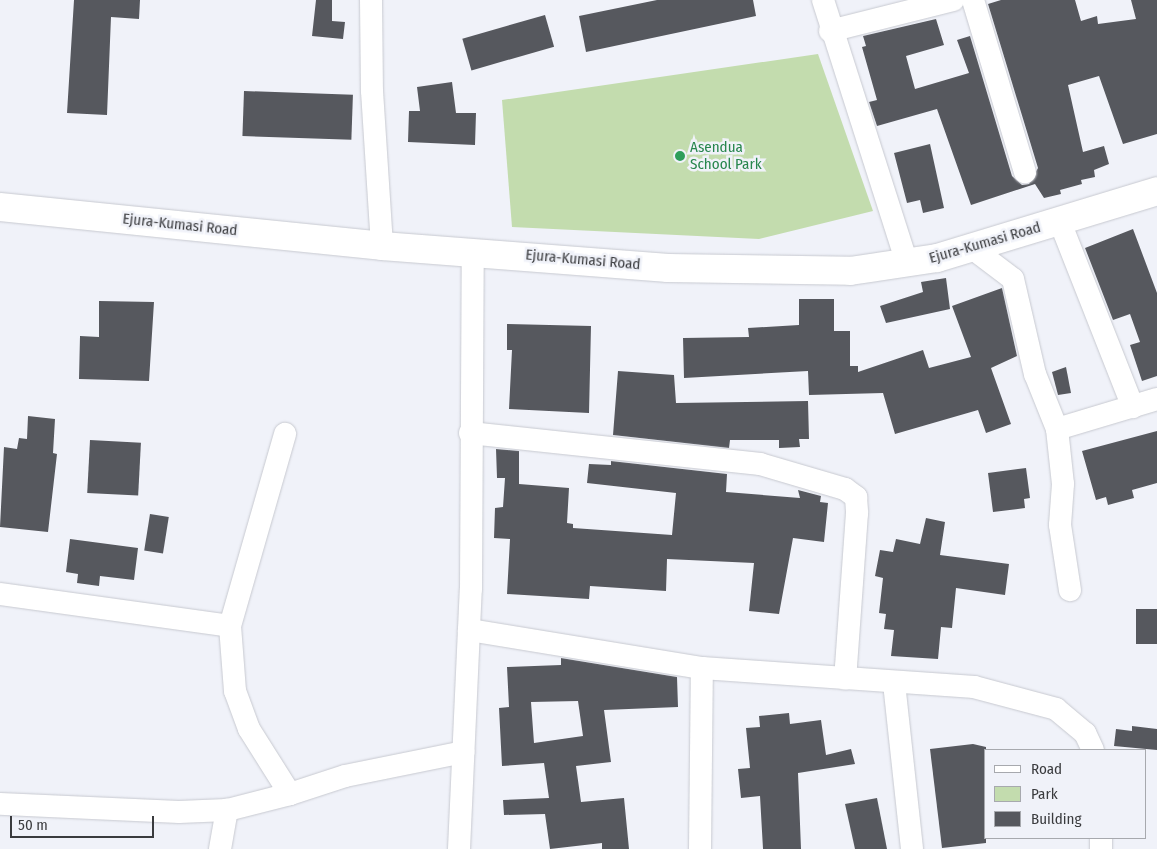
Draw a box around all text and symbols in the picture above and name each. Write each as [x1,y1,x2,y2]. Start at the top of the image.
place label: Asendua School Park [690,138,762,173]
marker: Asendua School Park [674,150,686,162]
street label: Ejura-Kumasi Road [122,210,238,240]
street label: Ejura-Kumasi Road [927,218,1043,268]
street label: Ejura-Kumasi Road [525,246,641,274]
legend [984,749,1147,839]
text: Road [1031,760,1062,778]
text: Park [1031,785,1058,803]
scale bar [12,806,156,838]
text: Building [1031,810,1082,828]
text: 50 m [18,816,48,834]

